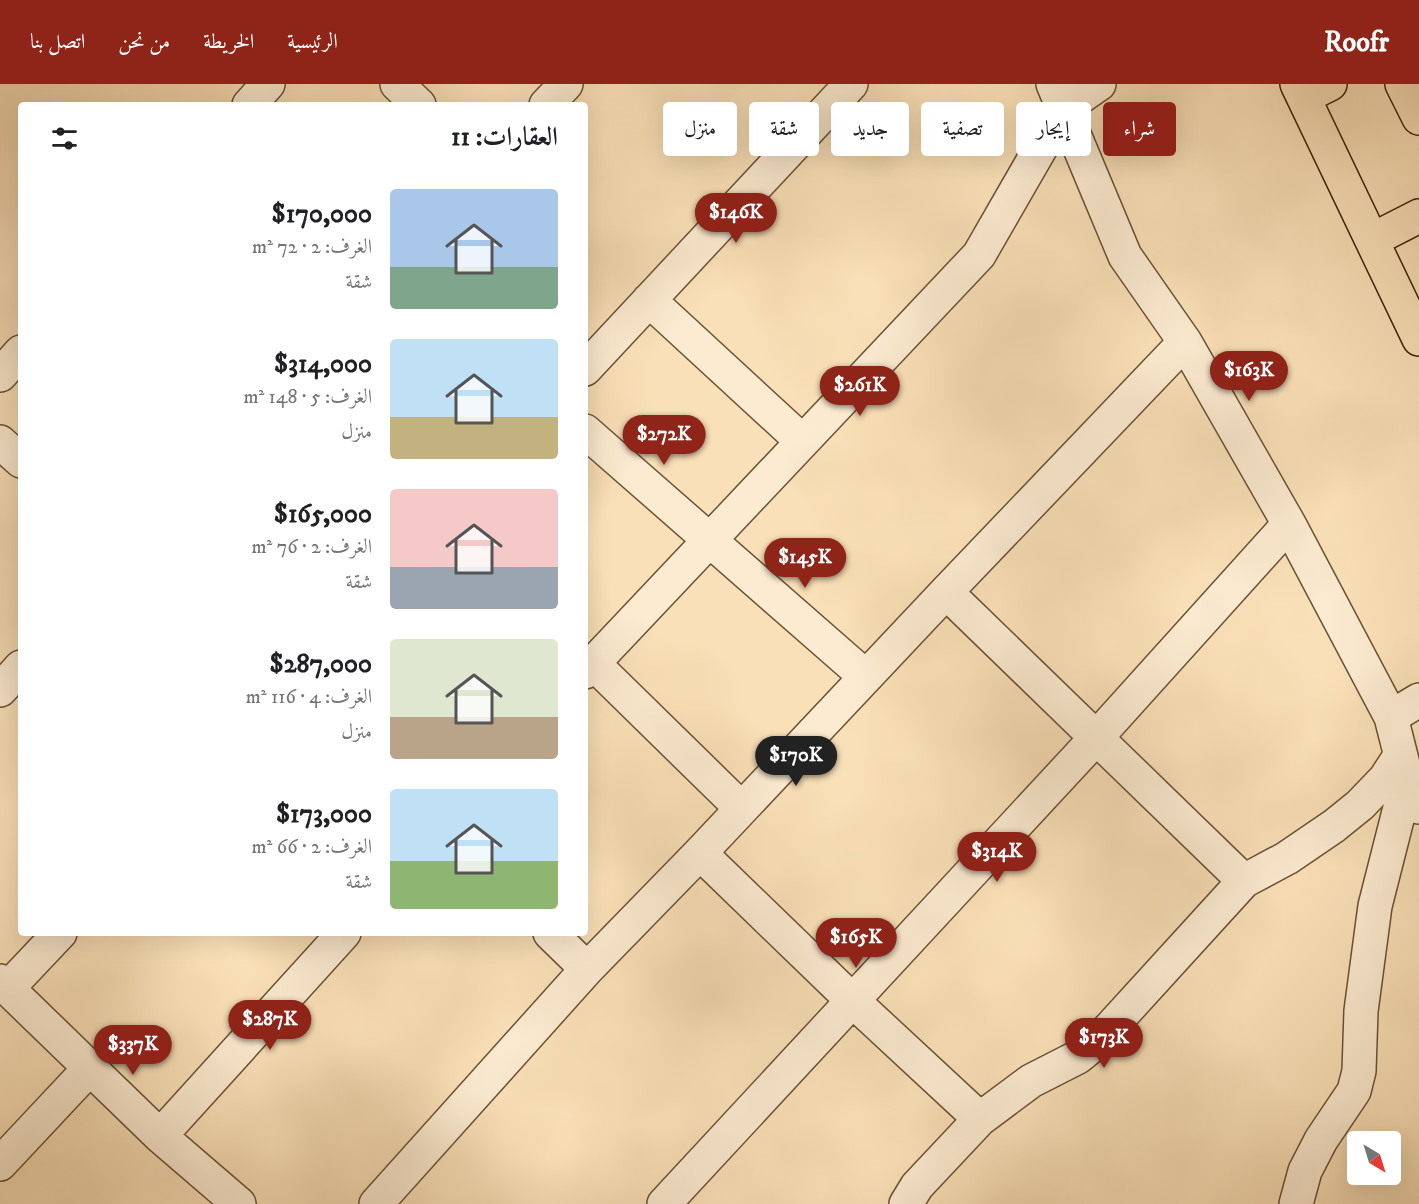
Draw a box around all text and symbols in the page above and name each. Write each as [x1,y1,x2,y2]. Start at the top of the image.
text: Roofr [1324,25,1389,60]
text: اتصل بنا [30,29,85,55]
text: من نحن [118,29,170,55]
text: الخريطة [203,29,254,55]
text: الرئيسية [287,29,338,55]
chip: منزل [663,102,737,156]
chip: شقة [749,102,819,156]
chip: جديد [831,102,909,156]
chip: تصفية [921,102,1004,156]
chip: إيجار [1016,102,1091,156]
chip: شراء [1103,102,1176,156]
text: العقارات: 11 [451,121,558,154]
icon: filters [48,122,81,155]
pin: $146K [694,193,778,244]
text: $170,000 [272,198,372,231]
text: $146K [709,200,763,225]
icon: home [438,213,510,285]
text: الغرف: 2 · 72 m² [252,235,372,260]
text: شقة [346,270,372,295]
text: $314,000 [274,348,372,381]
pin: $163K [1207,351,1291,402]
text: $163K [1224,358,1274,383]
icon: home [438,363,510,435]
pin: $261K [818,366,902,417]
text: $261K [834,373,886,398]
text: الغرف: 5 · 148 m² [243,385,372,410]
pin: $272K [622,415,706,466]
text: منزل [341,420,372,445]
text: $272K [637,422,691,447]
text: $165,000 [274,498,372,531]
icon: home [438,513,510,585]
text: الغرف: 2 · 76 m² [252,535,372,560]
pin: $145K [763,538,847,589]
text: $145K [778,545,832,570]
text: شقة [346,570,372,595]
text: $287,000 [270,648,372,681]
icon: home [438,663,510,735]
text: الغرف: 4 · 116 m² [246,685,372,710]
text: منزل [341,720,372,745]
pin: $170K [754,736,838,787]
text: $170K [769,743,823,768]
text: $173,000 [276,798,372,831]
icon: home [438,813,510,885]
pin: $314K [955,832,1039,883]
text: الغرف: 2 · 66 m² [252,835,372,860]
text: $314K [971,839,1023,864]
text: شقة [346,870,372,895]
pin: $165K [814,918,898,969]
text: $165K [830,925,882,950]
pin: $287K [228,1000,312,1051]
text: $287K [242,1007,298,1032]
pin: $173K [1062,1018,1146,1069]
pin: $337K [91,1025,175,1076]
text: $173K [1079,1025,1129,1050]
text: $337K [108,1032,158,1057]
north arrow [1347,1131,1401,1185]
map controls [1347,1131,1401,1185]

